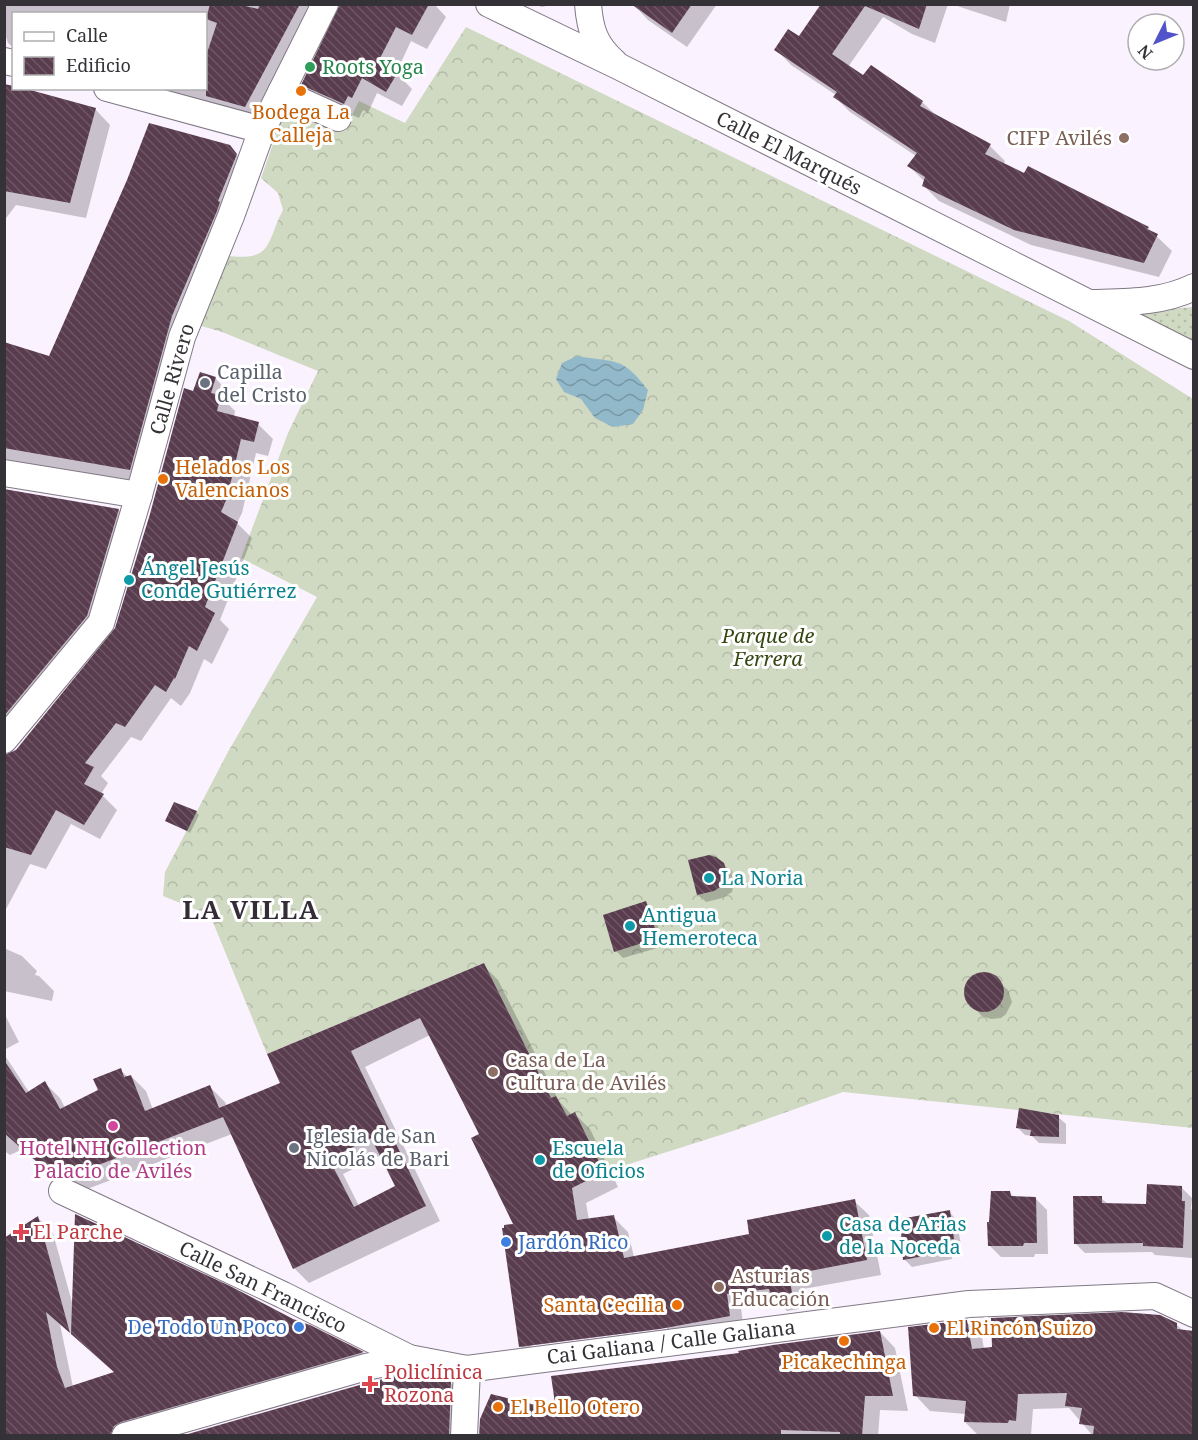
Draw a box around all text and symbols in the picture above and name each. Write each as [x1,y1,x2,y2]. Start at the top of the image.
legend [12,12,207,90]
north arrow [1126,12,1186,72]
text: Calle [66,23,108,47]
text: N [1132,40,1157,64]
text: Edificio [66,53,131,77]
place label: Roots Yoga [322,53,424,80]
marker: Roots Yoga [303,60,317,74]
marker: Bodega La Calleja [294,84,308,98]
place label: Bodega La Calleja [252,98,350,148]
street label: Calle El Marqués [712,104,867,201]
place label: CIFP Avilés [1007,124,1112,151]
marker: CIFP Avilés [1117,131,1131,145]
street label: Calle Rivero [143,320,200,438]
place label: Capilla del Cristo [217,358,307,408]
marker: Capilla del Cristo [198,376,212,390]
place label: Helados Los Valencianos [175,453,290,503]
marker: Helados Los Valencianos [156,472,170,486]
place label: Ángel Jesús Conde Gutiérrez [141,554,297,604]
marker: Ángel Jesús Conde Gutiérrez [122,573,136,587]
park label: Parque de Ferrera [721,622,814,672]
place label: La Noria [721,864,804,891]
marker: La Noria [702,871,716,885]
district label: LA VILLA [182,891,320,927]
place label: Antigua Hemeroteca [642,901,758,951]
marker: Antigua Hemeroteca [623,919,637,933]
place label: Casa de La Cultura de Avilés [505,1046,666,1096]
marker: Casa de La Cultura de Avilés [486,1065,500,1079]
marker: Hotel NH Collection Palacio de Avilés [106,1119,120,1133]
place label: Iglesia de San Nicolás de Bari [306,1122,450,1172]
place label: Hotel NH Collection Palacio de Avilés [19,1134,207,1184]
place label: Escuela de Oficios [552,1134,645,1184]
marker: Iglesia de San Nicolás de Bari [287,1141,301,1155]
marker: Escuela de Oficios [533,1153,547,1167]
place label: Casa de Arias de la Noceda [839,1210,966,1260]
place label: El Parche [33,1218,123,1245]
marker: El Parche [14,1225,28,1239]
place label: Jardón Rico [517,1228,629,1255]
marker: Casa de Arias de la Noceda [820,1229,834,1243]
street label: Calle San Francisco [175,1234,352,1339]
marker: Jardón Rico [499,1235,513,1249]
place label: Asturias Educación [731,1262,830,1312]
marker: Asturias Educación [712,1280,726,1294]
place label: Santa Cecilia [543,1291,665,1318]
marker: Santa Cecilia [670,1298,684,1312]
place label: De Todo Un Poco [127,1313,287,1340]
street label: Cai Galiana / Calle Galiana [545,1313,797,1370]
place label: El Rincón Suizo [946,1314,1094,1341]
marker: De Todo Un Poco [292,1320,306,1334]
marker: El Rincón Suizo [927,1321,941,1335]
marker: Picakechinga [837,1334,851,1348]
place label: Picakechinga [781,1348,907,1375]
place label: Policlínica Rozona [384,1358,483,1408]
marker: Policlínica Rozona [361,1375,379,1393]
place label: El Bello Otero [510,1393,640,1420]
marker: El Bello Otero [491,1400,505,1414]

